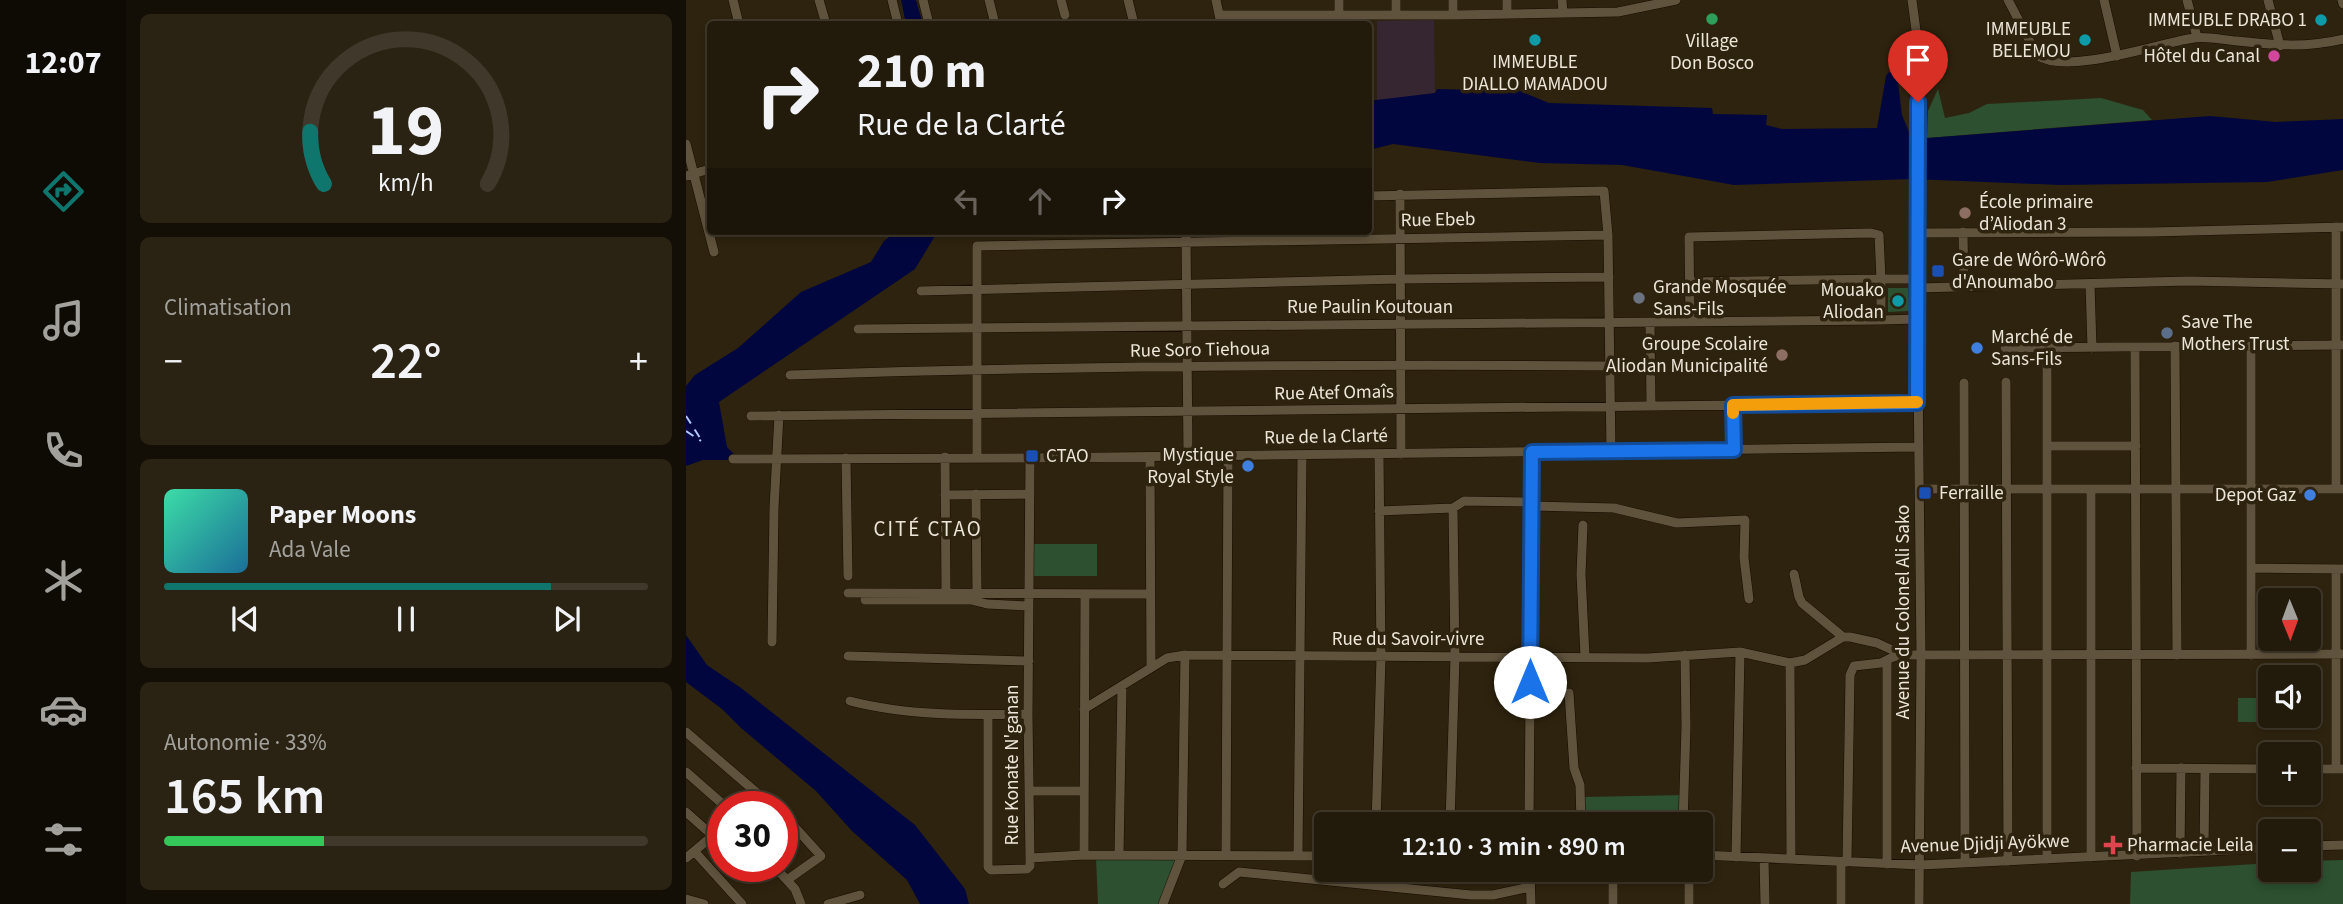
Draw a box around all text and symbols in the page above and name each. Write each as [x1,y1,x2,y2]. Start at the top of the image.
place label: IMMEUBLE DRABO 1 [2148,7,2307,34]
marker: Village Don Bosco [1704,11,1720,27]
marker: IMMEUBLE DRABO 1 [2313,12,2329,28]
place label: IMMEUBLE BELEMOU [1986,16,2071,65]
place label: Village Don Bosco [1670,28,1754,77]
pin [1888,30,1948,102]
marker: IMMEUBLE DIALLO MAMADOU [1527,32,1543,48]
marker: IMMEUBLE BELEMOU [2077,32,2093,48]
text: 210 m [857,37,986,107]
text: 12:07 [24,40,102,86]
icon: arrive [1899,41,1937,79]
place label: Hôtel du Canal [2143,43,2260,70]
marker: Hôtel du Canal [2266,48,2282,64]
icon: right [742,49,833,140]
place label: IMMEUBLE DIALLO MAMADOU [1462,49,1608,98]
text: 19 [368,80,444,184]
text: Rue de la Clarté [857,102,1066,148]
text: km/h [378,165,434,201]
icon: directions [39,167,88,216]
icon: left [948,182,986,220]
icon: ahead [1021,182,1059,220]
icon: right [1094,182,1132,220]
place label: École primaire d’Aliodan 3 [1979,189,2093,238]
marker: École primaire d’Aliodan 3 [1957,205,1973,221]
street label: Rue Ebeb [1400,206,1476,234]
place label: Gare de Wôrô-Wôrô d'Anoumabo [1952,247,2106,296]
marker: Gare de Wôrô-Wôrô d'Anoumabo [1930,263,1946,279]
place label: Grande Mosquée Sans-Fils [1653,274,1786,323]
place label: Mouako Aliodan [1821,277,1884,326]
marker: Grande Mosquée Sans-Fils [1631,290,1647,306]
text: Climatisation [164,291,292,324]
marker: Mouako Aliodan [1890,293,1906,309]
street label: Rue Paulin Koutouan [1287,294,1453,321]
icon: music [39,296,88,345]
place label: Save The Mothers Trust [2181,309,2290,358]
place label: Marché de Sans-Fils [1991,324,2073,373]
text: 22° [370,325,442,399]
marker: Save The Mothers Trust [2159,325,2175,341]
place label: Groupe Scolaire Aliodan Municipalité [1606,331,1768,380]
text: − [164,335,183,389]
text: + [629,335,648,389]
street label: Rue Soro Tiehoua [1130,335,1270,365]
marker: Marché de Sans-Fils [1969,340,1985,356]
marker: Groupe Scolaire Aliodan Municipalité [1774,347,1790,363]
street label: Rue Atef Omaîs [1274,378,1394,408]
street label: Rue de la Clarté [1264,422,1388,452]
icon: phone [39,426,88,475]
place label: Mystique Royal Style [1147,442,1234,491]
place label: CTAO [1046,443,1089,470]
marker: CTAO [1024,448,1040,464]
marker: Mystique Royal Style [1240,458,1256,474]
place label: Ferraille [1939,480,2004,507]
place label: Depot Gaz [2215,482,2296,509]
marker: Ferraille [1917,485,1933,501]
marker: Depot Gaz [2302,487,2318,503]
text: Paper Moons [269,496,416,533]
street label: Avenue du Colonel Ali Sako [1890,505,1917,719]
district label: CITÉ CTAO [873,514,983,544]
text: Ada Vale [269,533,351,566]
icon: climate [39,556,88,605]
north arrow [2258,588,2320,651]
map controls [2258,588,2321,882]
icon: previous [226,600,264,638]
icon: pause [387,600,425,638]
icon: next [548,600,586,638]
street label: Rue du Savoir-vivre [1332,626,1484,653]
position arrow [1493,645,1567,719]
button: sound [2258,665,2321,728]
icon: car [39,685,88,734]
street label: Rue Konate N'ganan [999,685,1026,845]
text: Autonomie · 33% [164,726,327,759]
button: + [2258,742,2321,805]
text: 165 km [164,760,325,834]
speed limit sign: 30 [707,791,798,882]
icon: filters [39,815,88,864]
button: − [2258,819,2321,882]
text: 12:10 · 3 min · 890 m [1401,828,1626,865]
street label: Avenue Djidji Ayökwe [1900,828,2070,860]
place label: Pharmacie Leila [2127,832,2254,859]
marker: Pharmacie Leila [2105,837,2121,853]

